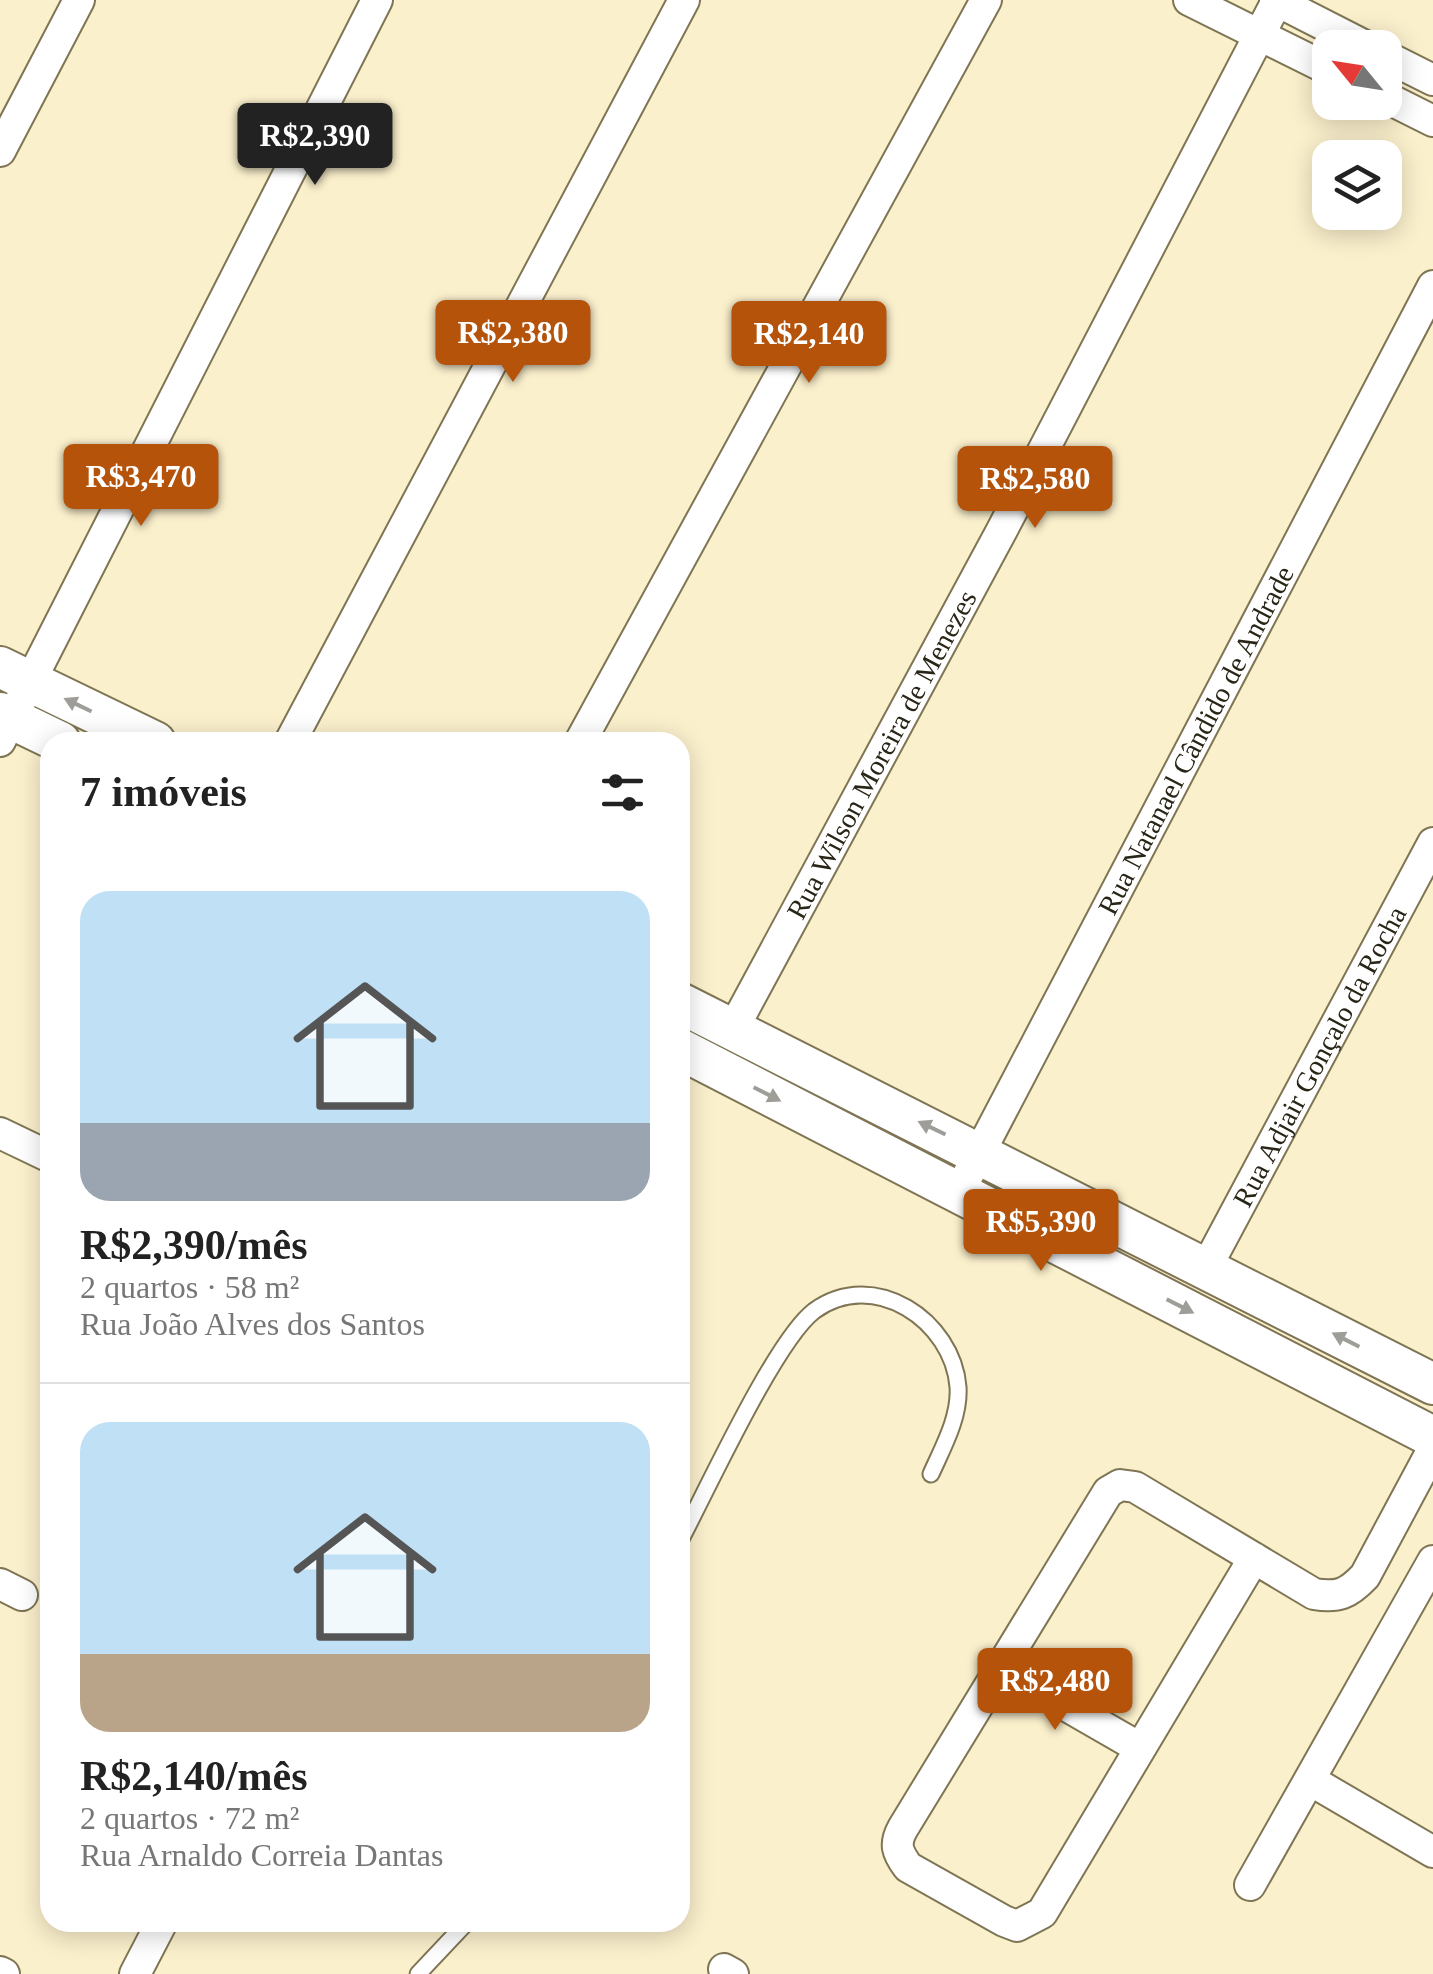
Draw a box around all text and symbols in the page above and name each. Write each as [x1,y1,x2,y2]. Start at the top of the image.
north arrow [1312,30,1402,120]
map controls [1312,30,1402,230]
pin: R$2,390 [223,103,407,188]
text: R$2,390 [259,117,371,153]
button: layers [1312,140,1402,230]
pin: R$2,380 [421,300,605,385]
pin: R$2,140 [717,301,901,386]
text: R$2,380 [457,314,569,350]
text: R$2,140 [753,315,865,351]
pin: R$3,470 [49,444,233,529]
pin: R$2,580 [943,446,1127,531]
text: R$3,470 [85,458,197,494]
text: R$2,580 [979,460,1091,496]
street label: Rua Natanael Cândido de Andrade [1092,561,1300,920]
street label: Rua Wilson Moreira de Menezes [780,585,983,924]
one-way arrow [63,697,92,714]
icon: filters [595,765,650,820]
text: 7 imóveis [80,769,247,815]
street label: Rua Adjair Gonçalo da Rocha [1227,901,1413,1212]
icon: home [275,956,455,1136]
one-way arrow [752,1085,781,1102]
one-way arrow [917,1120,946,1137]
pin: R$5,390 [949,1189,1133,1274]
text: R$5,390 [985,1203,1097,1239]
text: R$2,390/mês [80,1222,307,1268]
text: 2 quartos · 58 m² [80,1269,299,1305]
one-way arrow [1166,1297,1195,1314]
text: Rua João Alves dos Santos [80,1306,425,1342]
one-way arrow [1331,1331,1360,1348]
icon: home [275,1487,455,1667]
pin: R$2,480 [963,1648,1147,1733]
text: R$2,480 [999,1662,1111,1698]
text: R$2,140/mês [80,1753,307,1799]
text: 2 quartos · 72 m² [80,1800,299,1836]
text: Rua Arnaldo Correia Dantas [80,1837,443,1873]

